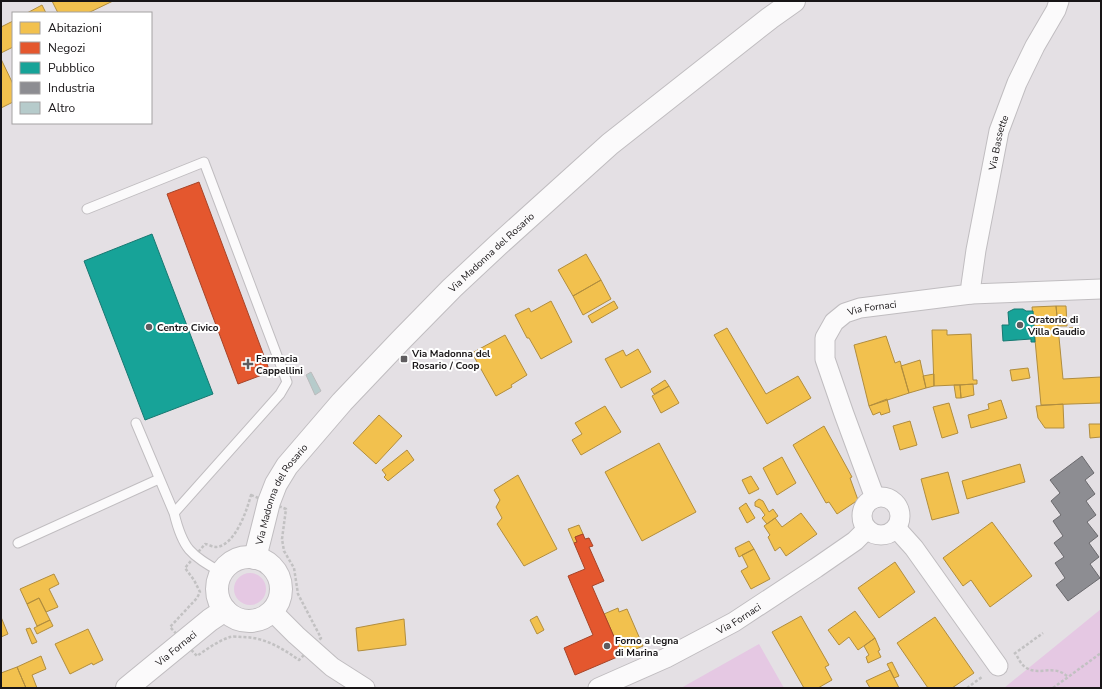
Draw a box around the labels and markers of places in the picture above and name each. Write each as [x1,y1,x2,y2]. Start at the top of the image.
place label: Oratorio di Villa Gaudio [1027,313,1085,339]
marker: Oratorio di Villa Gaudio [1015,320,1025,330]
place label: Centro Civico [157,321,219,335]
marker: Centro Civico [144,322,154,332]
place label: Via Madonna del Rosario / Coop [411,347,491,373]
place label: Farmacia Cappellini [256,352,303,378]
marker: Via Madonna del Rosario / Coop [399,354,409,364]
marker: Farmacia Cappellini [243,359,253,369]
place label: Forno a legna di Marina [615,634,679,660]
marker: Forno a legna di Marina [602,641,612,651]

